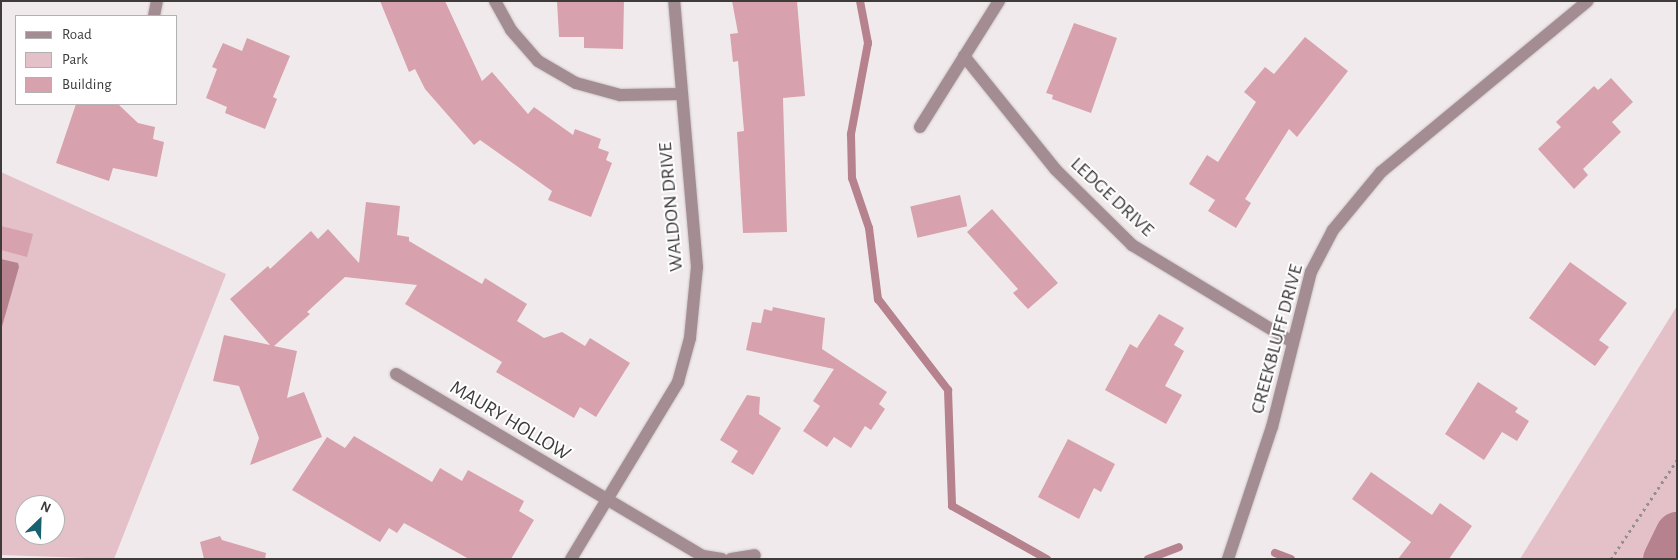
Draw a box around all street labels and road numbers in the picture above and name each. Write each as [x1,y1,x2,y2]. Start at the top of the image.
street label: WALDON DRIVE [653,141,689,273]
street label: LEDGE DRIVE [1065,152,1159,242]
street label: CREEKBLUFF DRIVE [1245,262,1309,416]
street label: MAURY HOLLOW [445,376,575,466]

